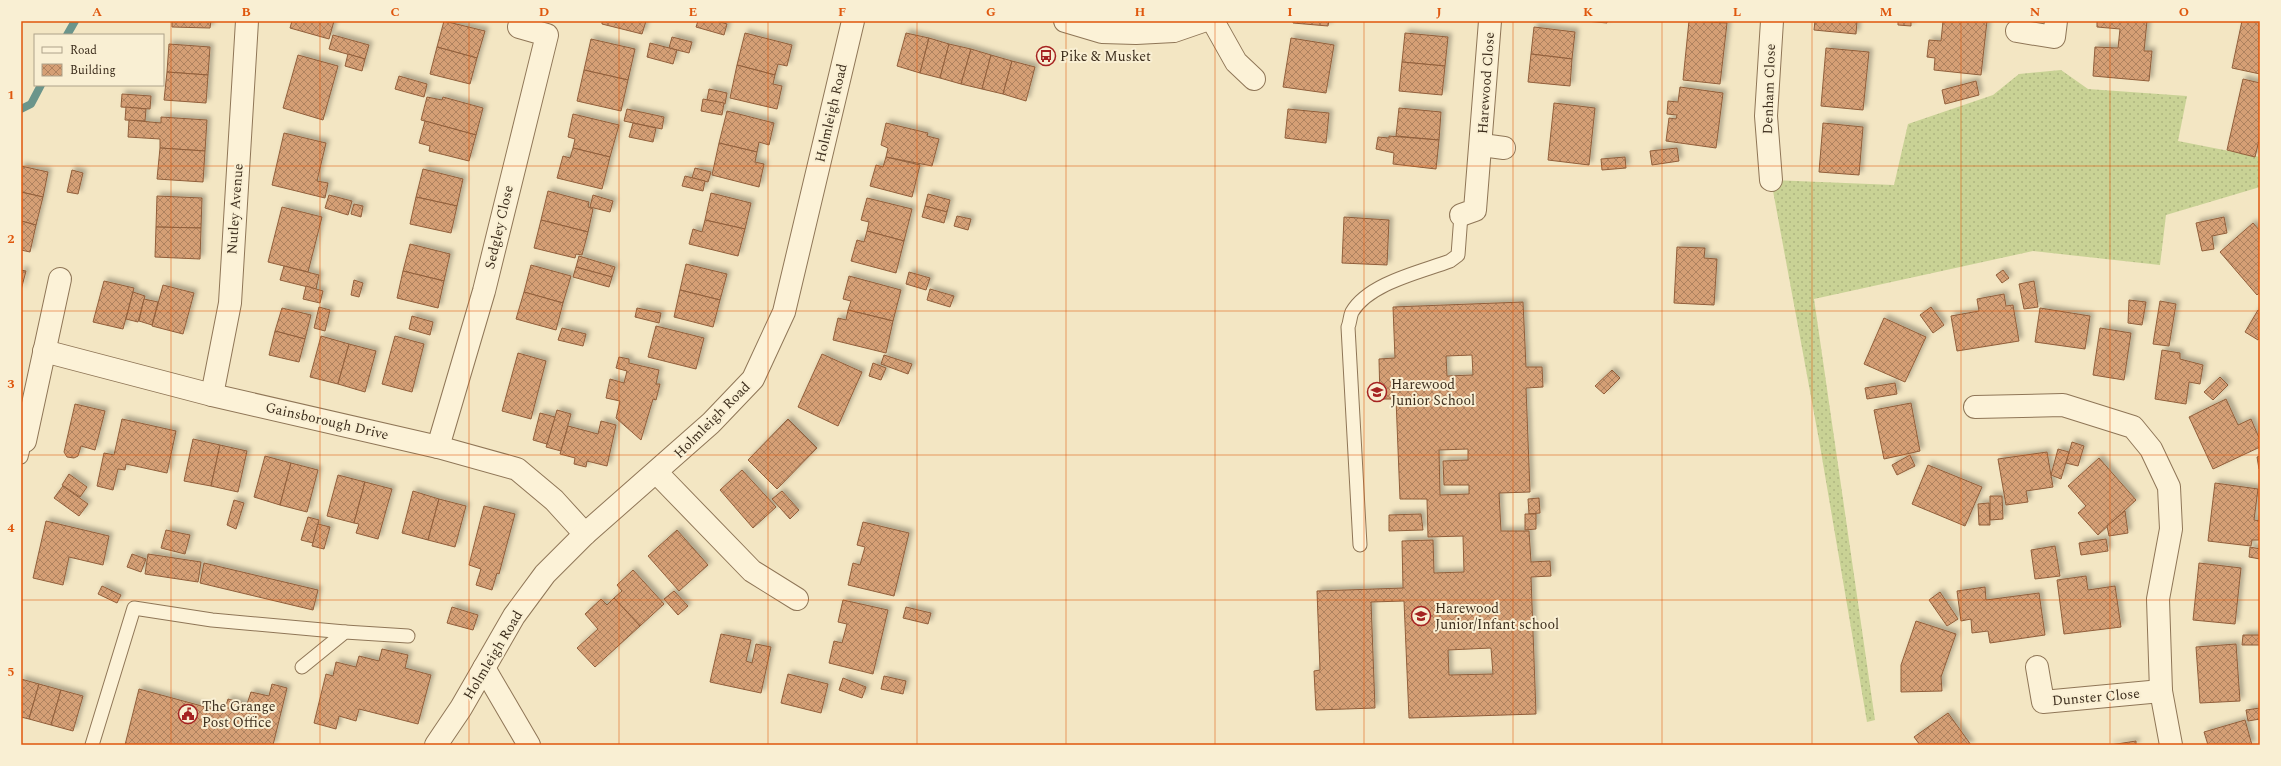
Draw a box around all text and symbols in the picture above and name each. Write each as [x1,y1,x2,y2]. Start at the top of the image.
text: A [92,2,102,22]
text: B [241,2,251,22]
text: C [390,2,400,22]
text: D [539,2,549,22]
text: E [689,2,698,22]
text: F [838,2,846,22]
text: G [986,2,996,22]
text: H [1135,2,1146,22]
text: I [1287,2,1293,22]
text: J [1436,2,1442,22]
text: K [1583,2,1593,22]
text: L [1733,2,1741,22]
text: M [1880,2,1893,22]
text: N [2030,2,2041,22]
text: O [2179,2,2189,22]
street label: Harewood Close [1472,31,1500,135]
legend [34,34,164,86]
text: Road [70,41,97,60]
street label: Denham Close [1757,43,1781,135]
bus stop icon: Pike & Musket [1035,45,1057,67]
place label: Pike & Musket [1060,46,1151,67]
text: Building [70,61,116,80]
street label: Holmleigh Road [809,61,853,165]
text: 1 [7,85,15,105]
street label: Nutley Avenue [221,162,249,255]
street label: Sedgley Close [479,183,519,271]
text: 2 [7,229,15,249]
text: 3 [7,374,15,394]
place label: Harewood Junior School [1391,374,1475,411]
street label: Holmleigh Road [669,377,755,463]
school or university icon: Harewood Junior School [1366,381,1388,403]
street label: Gainsborough Drive [263,397,391,445]
text: 4 [7,518,15,538]
place label: Harewood Junior/Infant school [1435,598,1559,635]
school or university icon: Harewood Junior/Infant school [1410,605,1432,627]
street label: Holmleigh Road [458,606,528,704]
text: 5 [7,662,15,682]
street label: Dunster Close [2051,683,2141,711]
place label: The Grange Post Office [202,696,276,733]
public building icon: The Grange Post Office [177,703,199,725]

